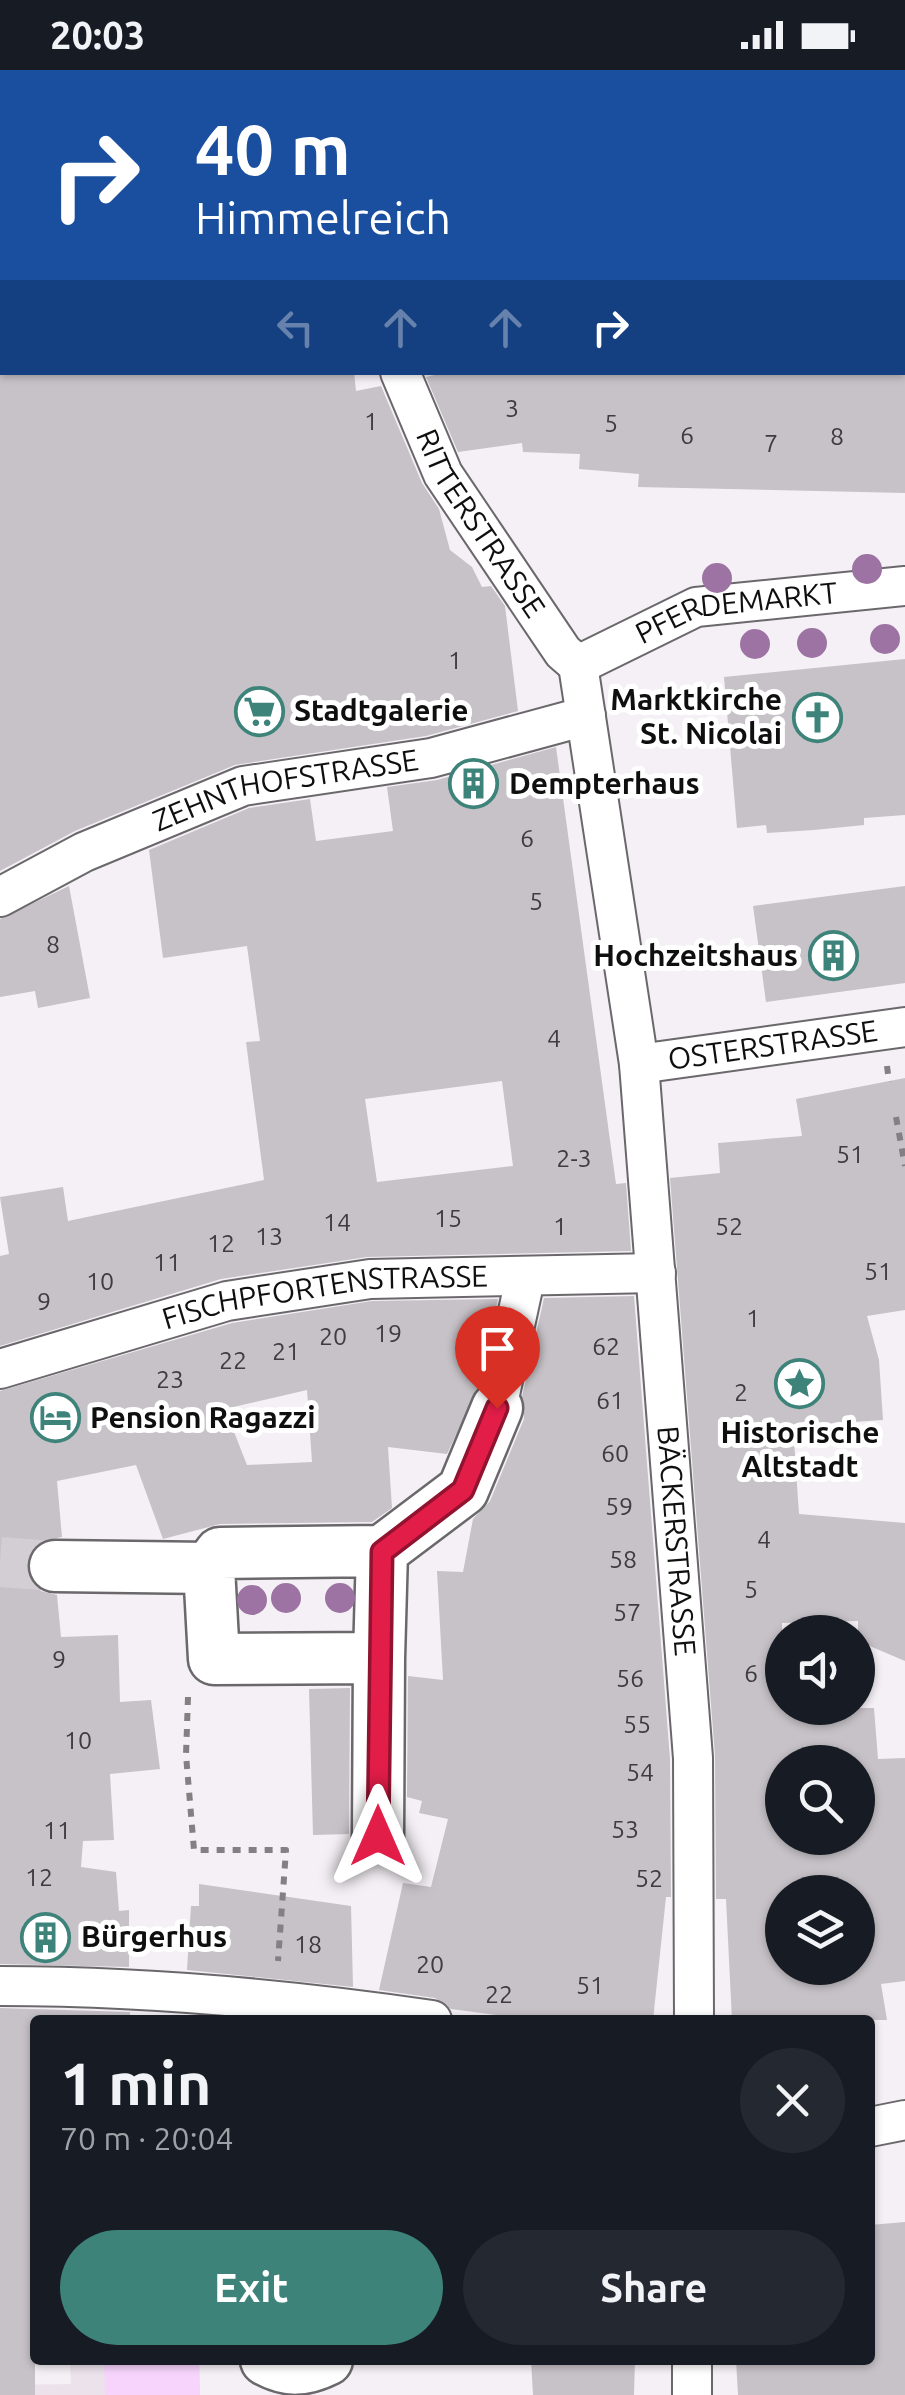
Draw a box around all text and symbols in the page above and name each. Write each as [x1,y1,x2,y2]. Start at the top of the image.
text: 20:03 [50,14,145,56]
icon: right [30,110,160,240]
text: 40 m [195,110,351,188]
text: Himmelreich [195,192,451,243]
icon: left [268,300,323,355]
icon: ahead [373,300,428,355]
icon: ahead [478,300,533,355]
icon: right [583,300,638,355]
house number: 3 [505,394,519,422]
house number: 1 [364,407,378,435]
house number: 5 [604,409,618,437]
house number: 6 [680,421,694,449]
house number: 8 [830,422,844,450]
street label: RITTERSTRASSE [410,424,553,623]
house number: 7 [764,429,778,457]
street label: PFERDEMARKT [630,575,839,650]
house number: 1 [448,646,462,674]
place label: Marktkirche St. Nicolai [610,682,782,750]
supermarket icon: Stadtgalerie [233,685,285,737]
church icon: Marktkirche St. Nicolai [791,691,843,743]
place label: Stadtgalerie [294,693,469,727]
street label: ZEHNTHOFSTRASSE [147,742,421,838]
building icon: Dempterhaus [448,758,500,810]
place label: Dempterhaus [509,766,700,800]
house number: 6 [520,824,534,852]
house number: 5 [529,887,543,915]
house number: 8 [46,930,60,958]
building icon: Hochzeitshaus [807,930,859,982]
place label: Hochzeitshaus [593,938,798,972]
street label: OSTERSTRASSE [666,1013,880,1076]
house number: 4 [547,1024,561,1052]
house number: 51 [836,1140,864,1168]
house number: 2-3 [556,1144,592,1172]
house number: 15 [434,1204,462,1232]
house number: 14 [323,1208,351,1236]
house number: 1 [553,1212,567,1240]
house number: 52 [715,1212,743,1240]
house number: 13 [255,1222,283,1250]
house number: 12 [207,1229,235,1257]
house number: 11 [153,1248,181,1276]
house number: 51 [864,1257,892,1285]
street label: FISCHPFORTENSTRASSE [158,1259,488,1335]
house number: 10 [86,1267,114,1295]
house number: 9 [37,1287,51,1315]
house number: 1 [746,1304,760,1332]
pin [455,1306,540,1409]
house number: 19 [374,1319,402,1347]
icon: arrive [470,1321,525,1376]
house number: 20 [319,1322,347,1350]
house number: 62 [592,1332,620,1360]
house number: 21 [272,1337,300,1365]
house number: 22 [219,1346,247,1374]
place icon: Historische Altstadt [774,1358,826,1410]
house number: 23 [156,1365,184,1393]
house number: 2 [734,1378,748,1406]
house number: 61 [596,1386,624,1414]
hotel icon: Pension Ragazzi [29,1392,81,1444]
place label: Pension Ragazzi [90,1400,316,1434]
place label: Historische Altstadt [720,1415,880,1483]
street label: BÄCKERSTRASSE [651,1425,703,1657]
house number: 60 [601,1439,629,1467]
house number: 59 [605,1492,633,1520]
house number: 4 [757,1525,771,1553]
house number: 58 [609,1545,637,1573]
house number: 5 [744,1575,758,1603]
house number: 57 [613,1598,641,1626]
map controls [765,1615,875,1985]
button: sound [765,1615,875,1725]
house number: 9 [52,1645,66,1673]
house number: 6 [744,1659,758,1687]
house number: 56 [616,1664,644,1692]
house number: 55 [623,1710,651,1738]
house number: 10 [64,1726,92,1754]
button: search [765,1745,875,1855]
house number: 54 [626,1758,654,1786]
position arrow [326,1784,430,1888]
house number: 53 [611,1815,639,1843]
house number: 11 [43,1816,71,1844]
house number: 12 [25,1863,53,1891]
house number: 52 [635,1864,663,1892]
button: layers [765,1875,875,1985]
building icon: Bürgerhus [20,1911,72,1963]
place label: Bürgerhus [81,1919,227,1953]
house number: 18 [294,1930,322,1958]
house number: 20 [416,1950,444,1978]
house number: 51 [576,1971,604,1999]
house number: 22 [485,1980,513,2008]
button: close [740,2048,845,2153]
text: 1 min [60,2049,212,2116]
text: 70 m · 20:04 [60,2120,234,2156]
button: Exit [60,2230,443,2345]
button: Share [463,2230,845,2345]

